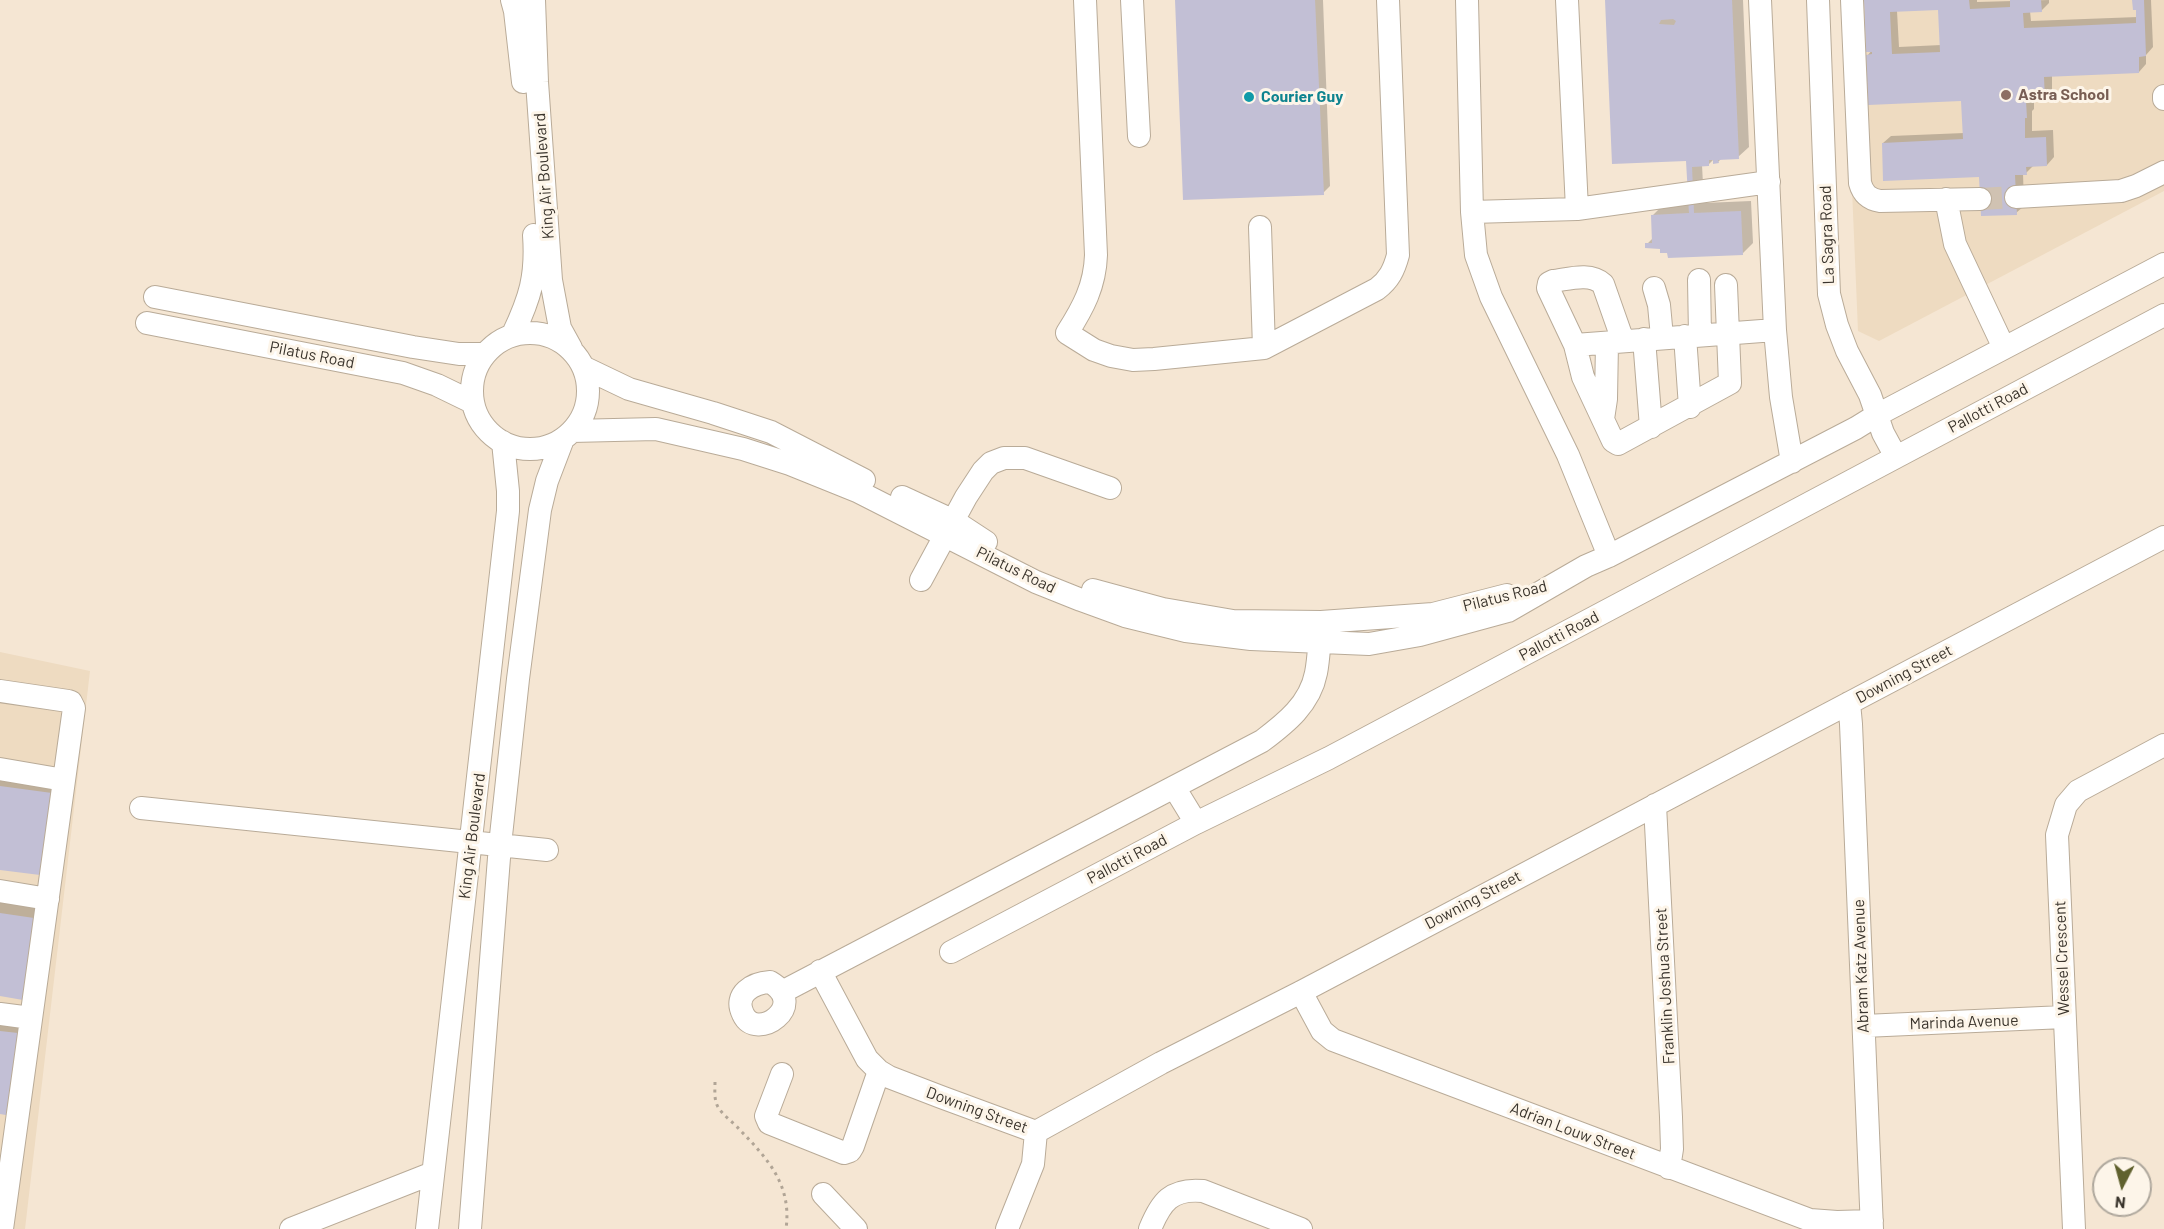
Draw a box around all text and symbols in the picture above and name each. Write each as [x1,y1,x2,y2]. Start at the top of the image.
place label: Astra School [2018,85,2109,105]
place label: Courier Guy [1261,87,1343,107]
marker: Astra School [1999,88,2013,102]
marker: Courier Guy [1242,90,1256,104]
street label: King Air Boulevard [530,112,558,240]
street label: La Sagra Road [1816,185,1838,285]
street label: Pilatus Road [268,337,356,373]
street label: Pallotti Road [1945,379,2031,437]
street label: Pilatus Road [973,543,1059,597]
street label: Pilatus Road [1461,576,1549,616]
street label: Pallotti Road [1516,607,1602,665]
street label: Downing Street [1852,641,1956,707]
street label: King Air Boulevard [455,772,489,900]
street label: Pallotti Road [1084,830,1170,888]
street label: Downing Street [1421,867,1525,933]
street label: Abram Katz Avenue [1849,899,1873,1033]
street label: Wessel Crescent [2050,900,2074,1016]
street label: Franklin Joshua Street [1651,907,1679,1065]
street label: Marinda Avenue [1909,1011,2019,1033]
street label: Downing Street [924,1083,1030,1137]
street label: Adrian Louw Street [1508,1098,1638,1164]
north arrow [2092,1157,2152,1217]
text: N [2114,1193,2127,1213]

